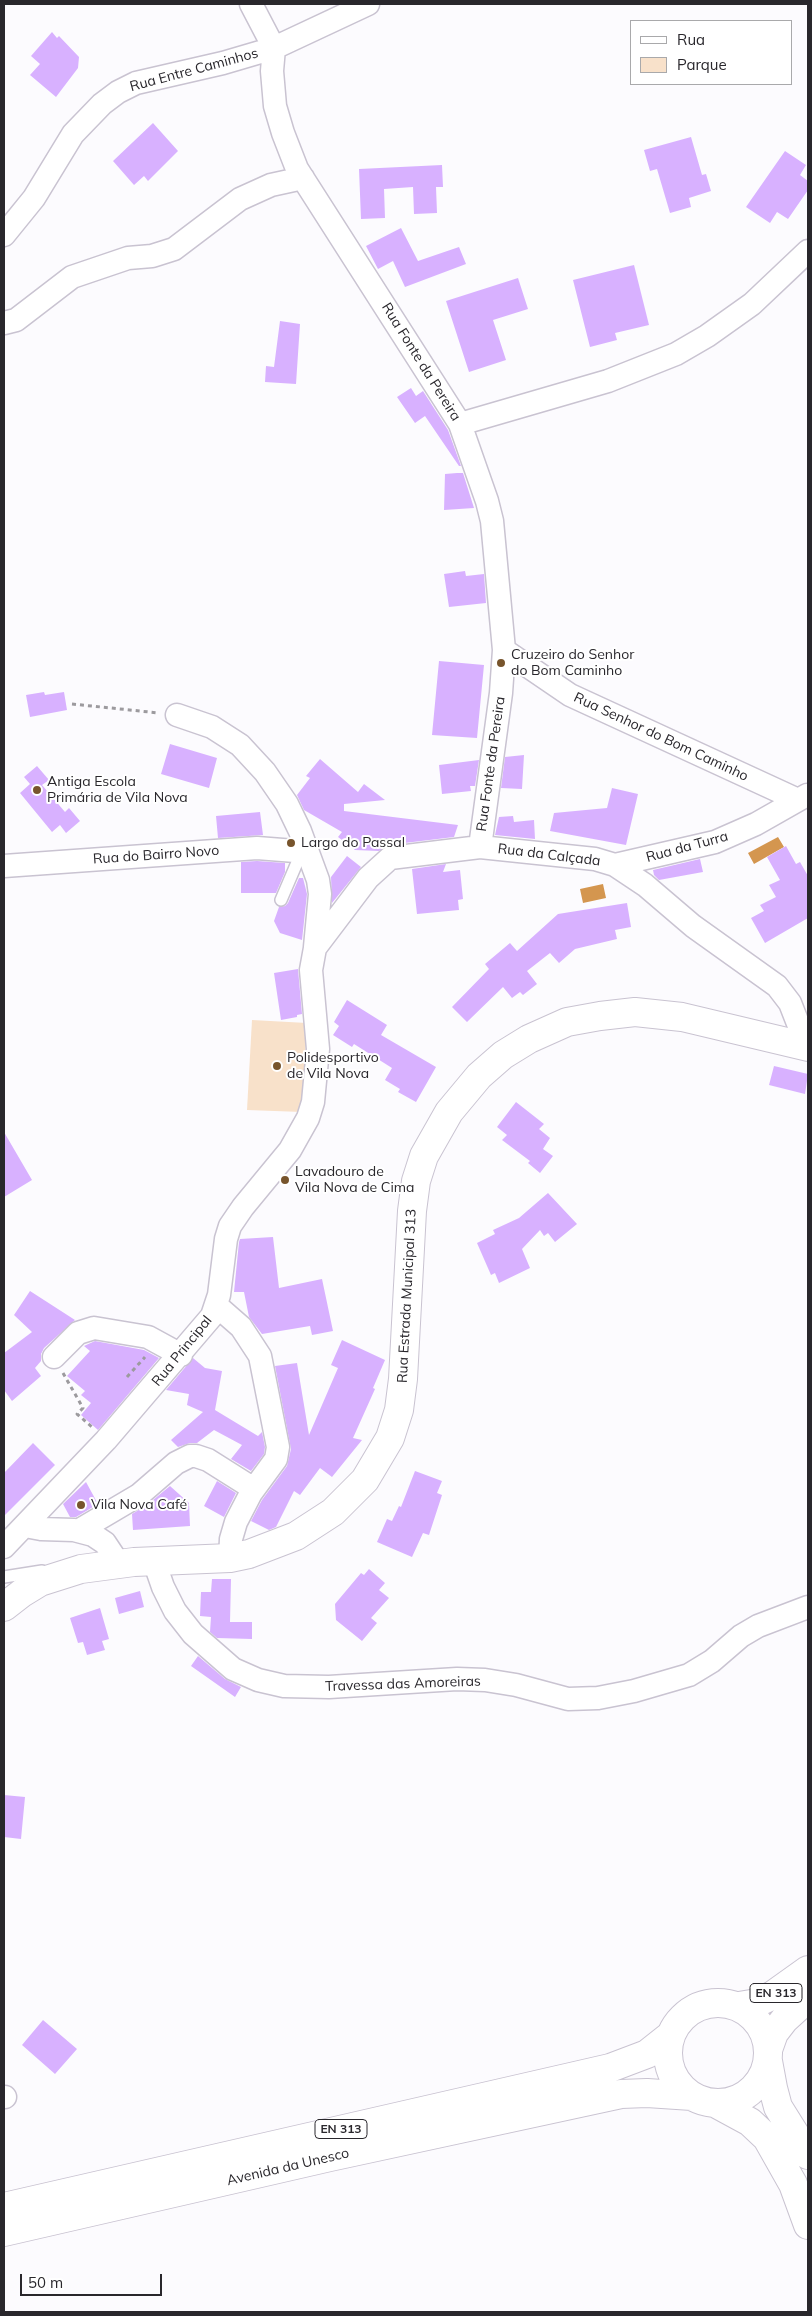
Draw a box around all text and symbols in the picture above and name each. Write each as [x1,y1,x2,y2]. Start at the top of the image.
legend [630,20,792,85]
text: Rua [677,30,705,49]
street label: Rua Entre Caminhos [128,45,260,95]
text: Parque [677,55,727,74]
street label: Rua Fonte da Pereira [378,300,464,424]
place label: Cruzeiro do Senhor do Bom Caminho [511,647,634,680]
marker: Cruzeiro do Senhor do Bom Caminho [495,657,507,669]
street label: Rua Senhor do Bom Caminho [571,689,751,785]
street label: Rua Fonte da Pereira [473,696,509,832]
place label: Antiga Escola Primária de Vila Nova [47,774,188,806]
marker: Antiga Escola Primária de Vila Nova [31,784,43,796]
street label: Rua da Turra [644,828,730,866]
place label: Largo do Passal [301,835,405,851]
marker: Largo do Passal [285,837,297,849]
street label: Rua da Calçada [497,840,601,870]
street label: Rua do Bairro Novo [92,842,220,868]
place label: Polidesportivo de Vila Nova [287,1050,379,1082]
marker: Polidesportivo de Vila Nova [271,1060,283,1072]
place label: Lavadouro de Vila Nova de Cima [295,1164,414,1196]
marker: Lavadouro de Vila Nova de Cima [279,1174,291,1186]
street label: Rua Estrada Municipal 313 [394,1208,420,1384]
street label: Rua Principal [148,1312,216,1390]
place label: Vila Nova Café [91,1497,187,1513]
marker: Vila Nova Café [75,1499,87,1511]
street label: Travessa das Amoreiras [325,1673,481,1695]
road number: EN 313 [750,1984,802,2002]
road number: EN 313 [315,2120,367,2138]
street label: Avenida da Unesco [225,2145,351,2189]
scale bar [22,2264,165,2296]
text: 50 m [28,2273,63,2292]

